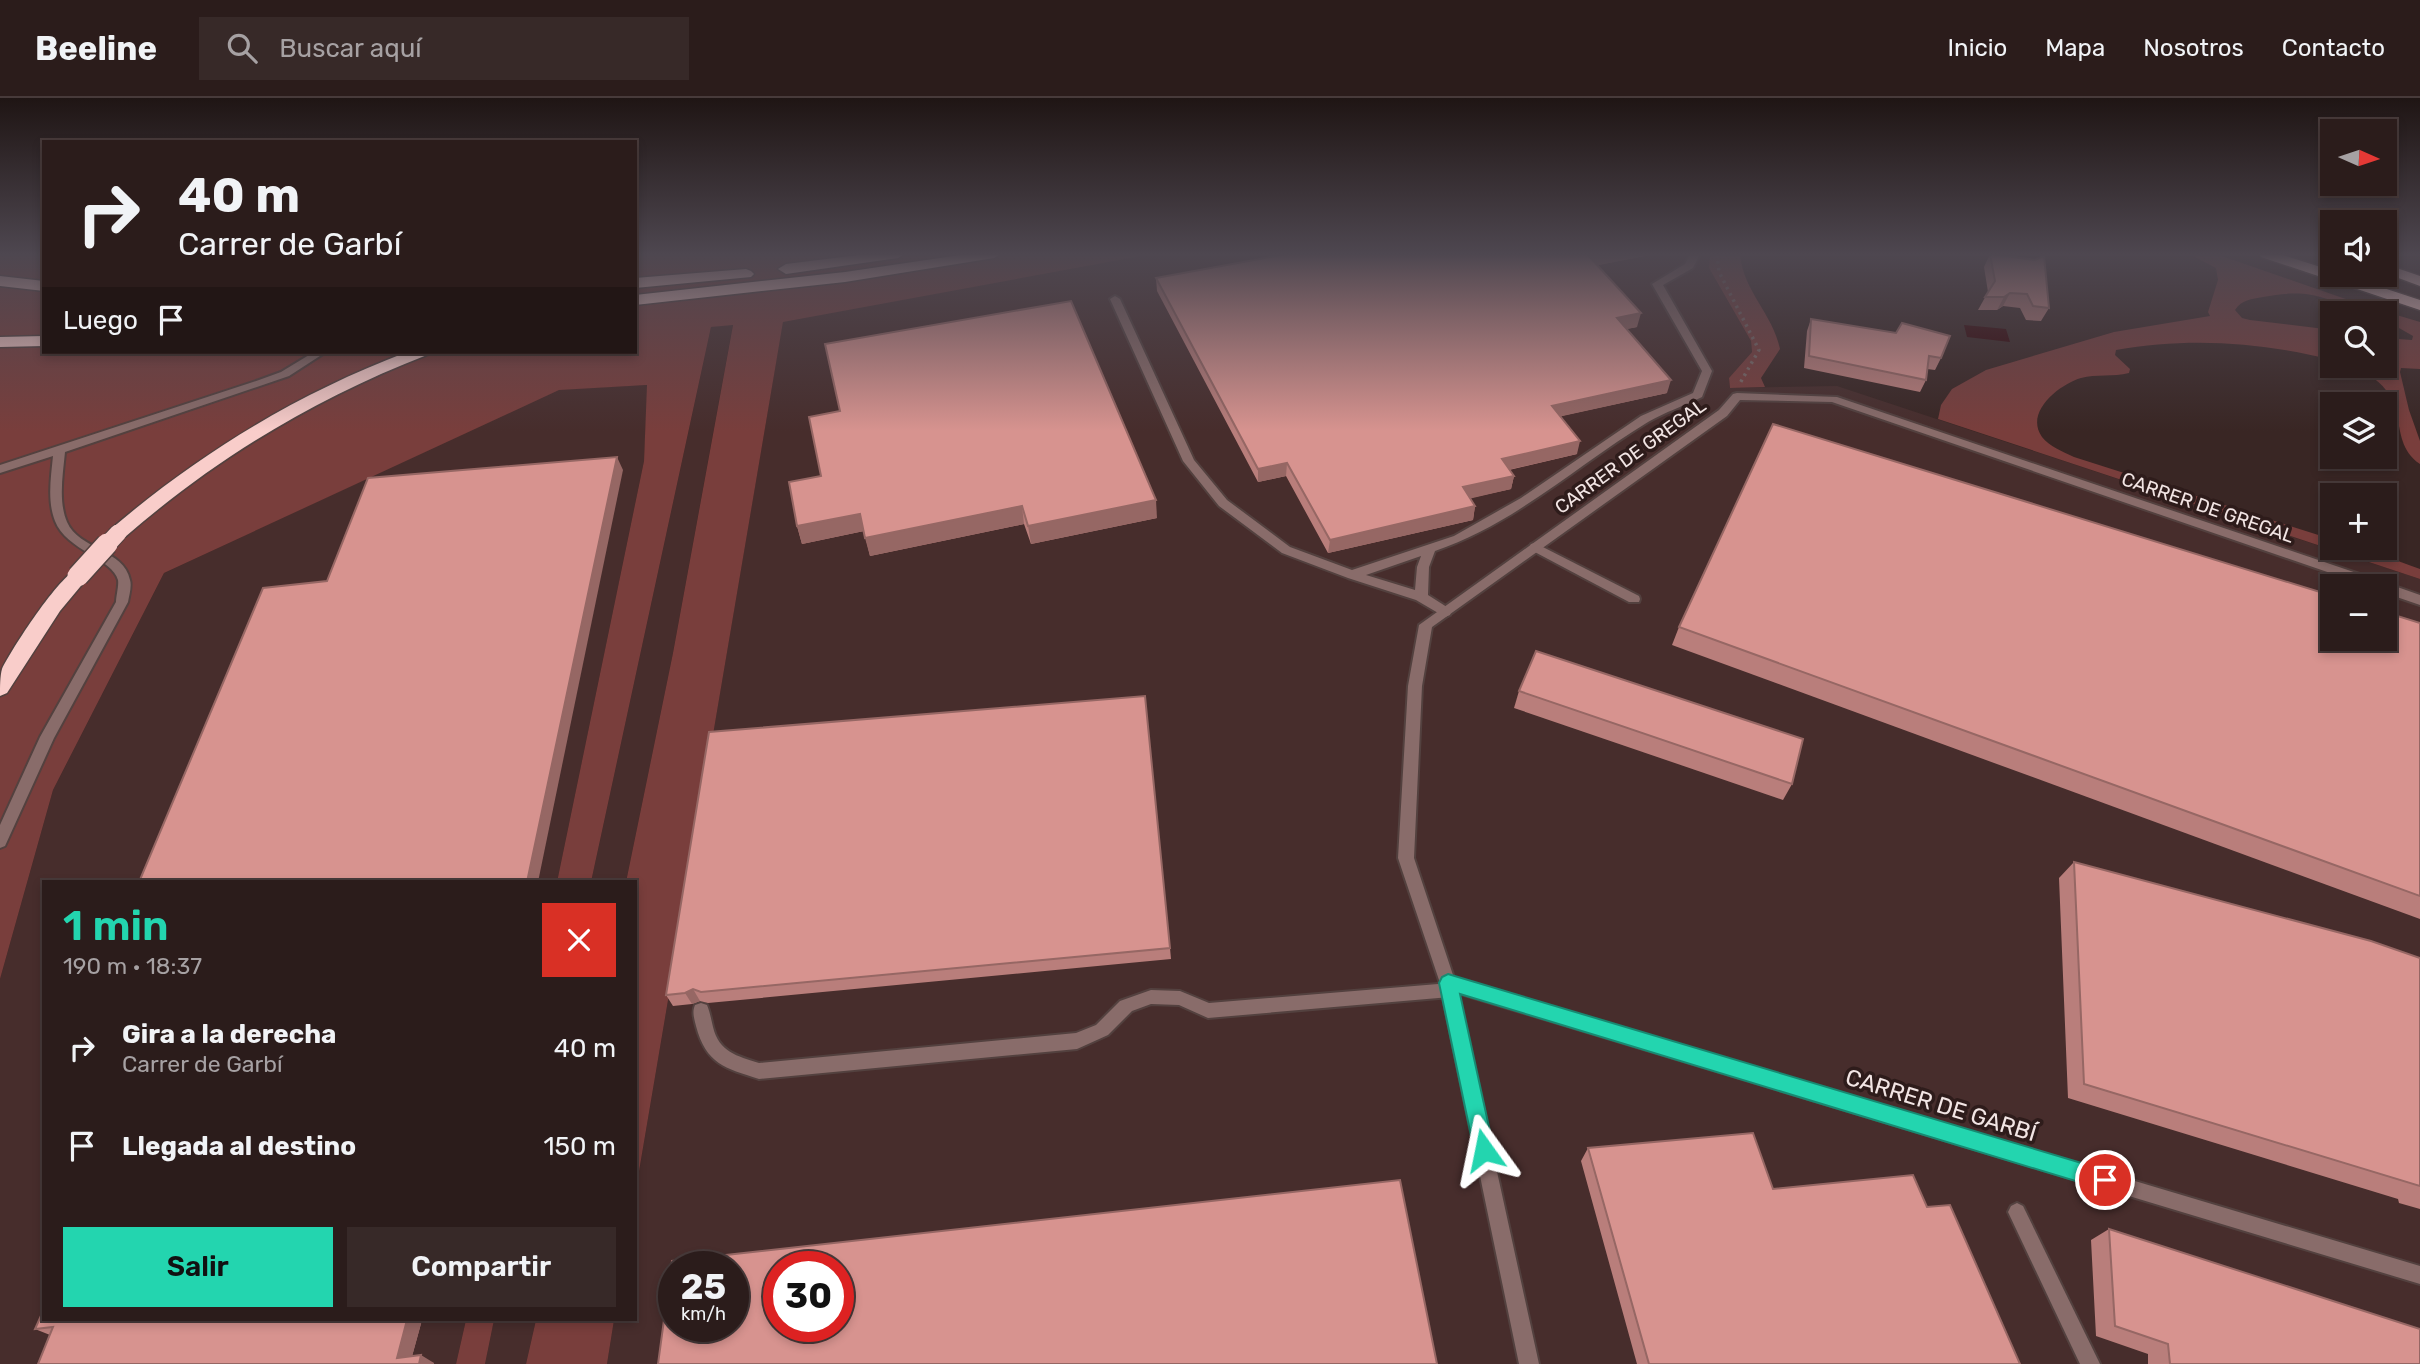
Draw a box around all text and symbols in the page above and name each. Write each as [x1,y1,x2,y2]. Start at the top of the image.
search box [199,17,689,80]
text: Beeline [35,29,157,68]
icon: search [223,29,261,67]
text: Buscar aquí [279,33,422,64]
text: Inicio [1948,34,2007,62]
text: Mapa [2045,34,2105,62]
text: Nosotros [2143,34,2244,62]
text: Contacto [2282,34,2385,62]
north arrow [2320,119,2398,196]
map controls [2320,119,2397,651]
text: 40 m [178,166,300,224]
icon: right [63,168,154,259]
button: sound [2320,210,2397,287]
text: Carrer de Garbí [178,225,401,263]
icon: arrive [152,301,190,339]
button: search [2320,301,2397,378]
text: Luego [63,305,138,336]
button: layers [2320,392,2397,469]
street label: CARRER DE GREGAL [1550,394,1710,519]
street label: CARRER DE GREGAL [2119,467,2297,548]
button: + [2320,483,2397,560]
button: − [2320,574,2397,651]
text: 1 min [63,901,169,951]
button: close [542,903,616,977]
text: 190 m · 18:37 [63,952,202,980]
text: Gira a la derecha [122,1019,336,1050]
icon: right [63,1029,101,1067]
text: 40 m [554,1033,616,1064]
text: Carrer de Garbí [122,1050,283,1078]
street label: CARRER DE GARBÍ [1842,1063,2041,1148]
position arrow [1447,1113,1521,1187]
icon: arrive [63,1127,101,1165]
text: Llegada al destino [122,1131,356,1162]
text: 150 m [543,1131,616,1162]
pin [2075,1150,2135,1210]
icon: arrive [2086,1161,2124,1199]
button: Salir [63,1227,333,1307]
button: Compartir [347,1227,616,1307]
speed limit sign: 30 [763,1251,854,1342]
text: 25 [681,1266,726,1308]
text: km/h [681,1303,726,1325]

